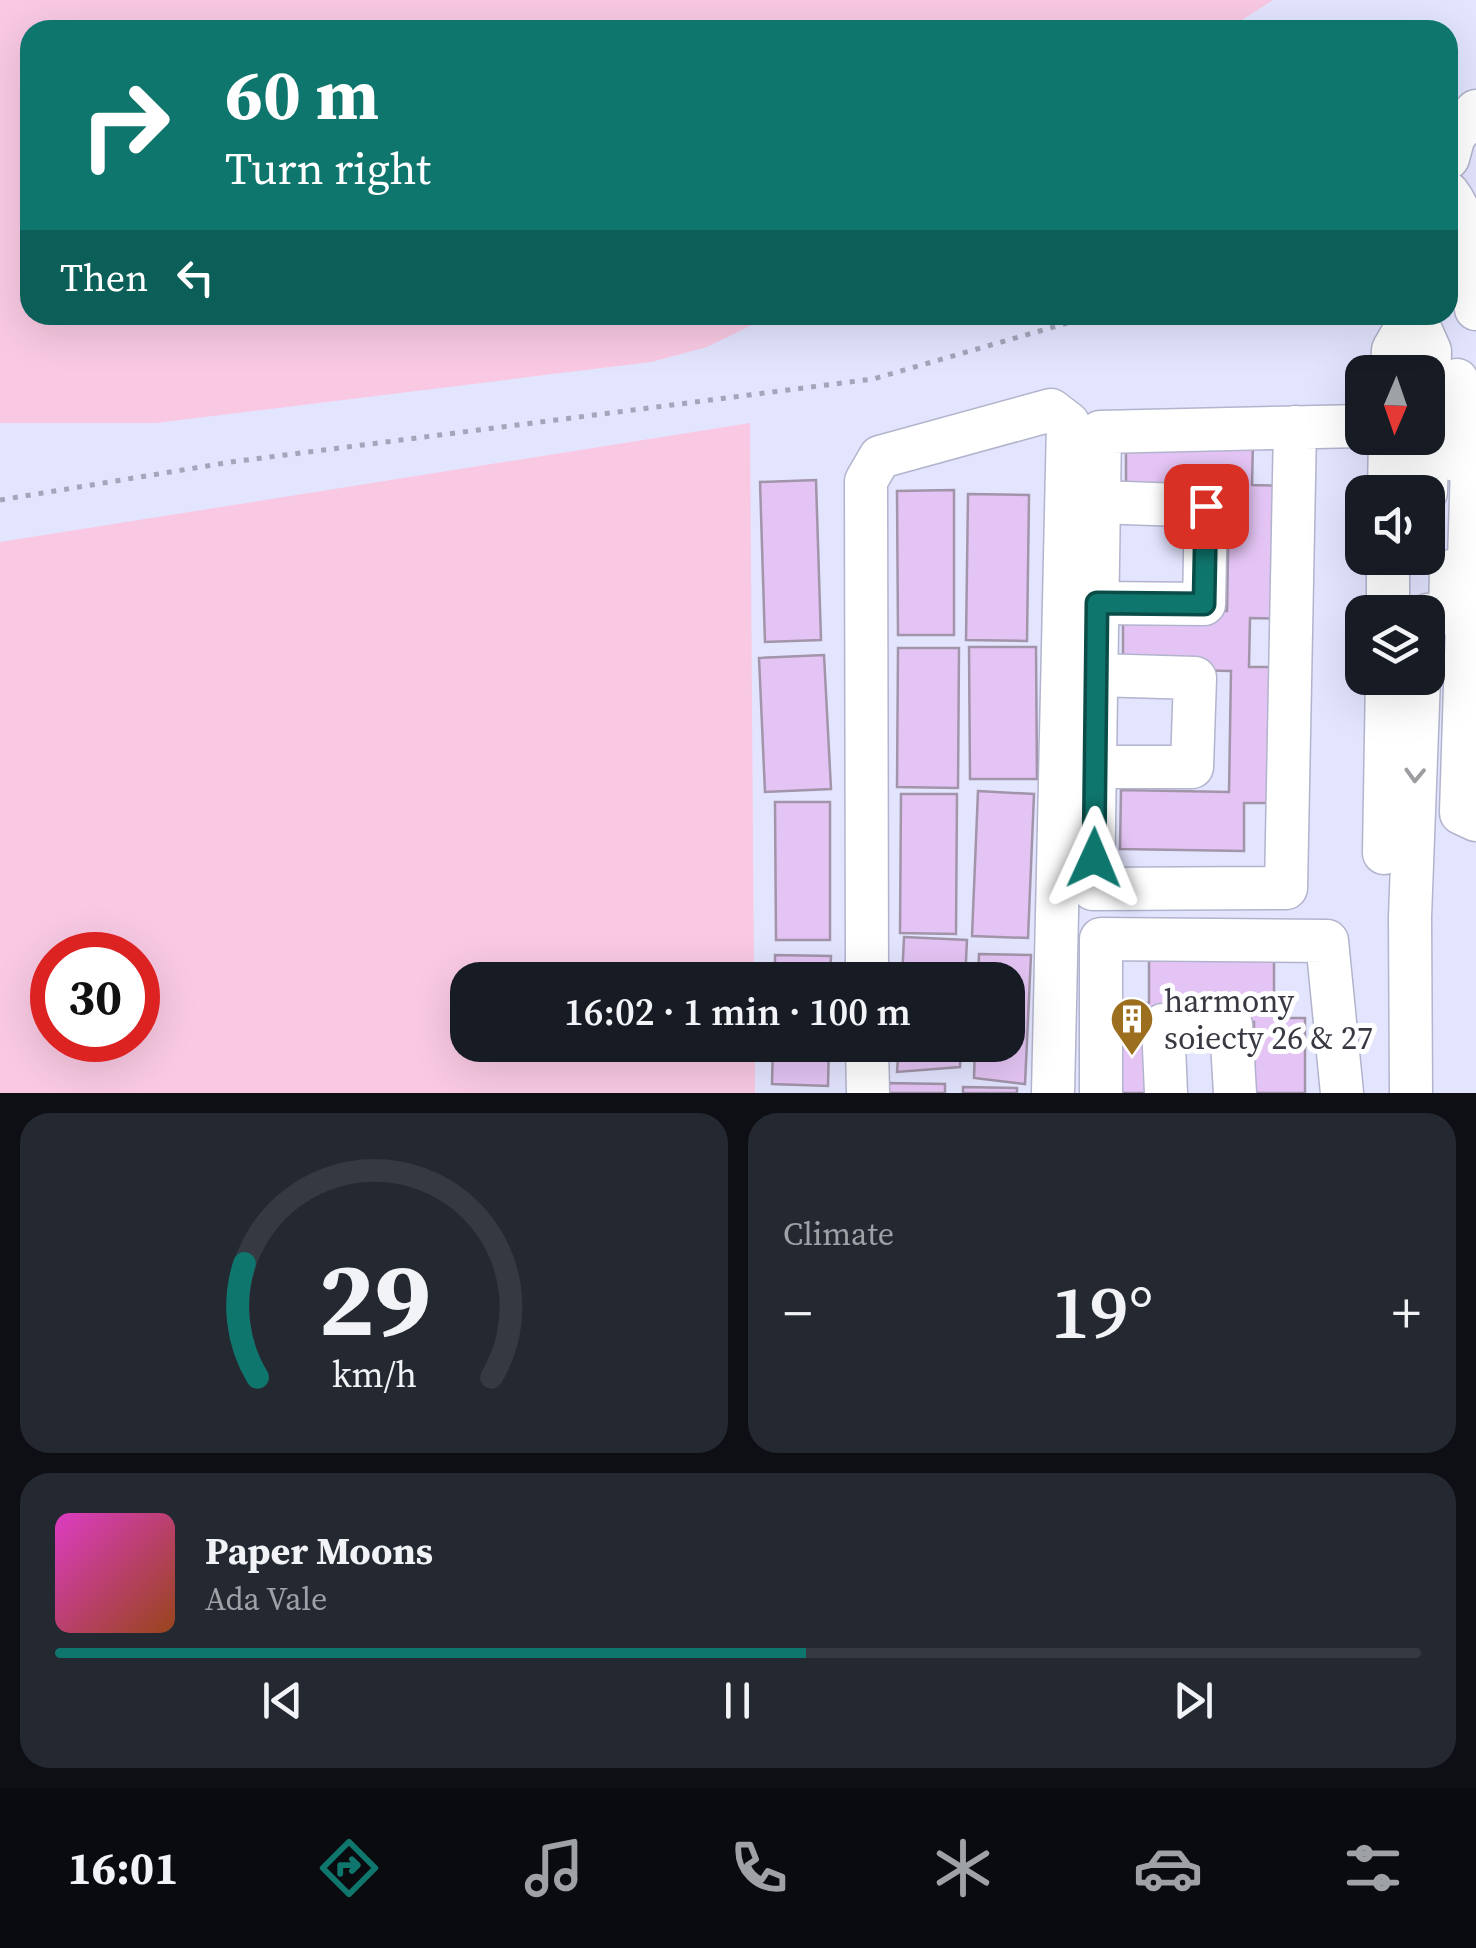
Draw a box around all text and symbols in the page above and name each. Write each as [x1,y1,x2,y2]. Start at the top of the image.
text: 60 m [225,46,379,142]
icon: right [60,60,190,190]
text: Turn right [225,137,431,199]
icon: left [168,250,223,305]
text: Then [60,252,148,304]
north arrow [1345,355,1445,455]
map controls [1345,355,1445,695]
pin [1164,464,1249,549]
button: sound [1345,475,1445,575]
icon: arrive [1179,479,1234,534]
button: layers [1345,595,1445,695]
one-way arrow [1405,767,1426,783]
position arrow [1042,806,1146,910]
speed limit sign: 30 [30,932,160,1062]
place label: harmony soiecty 26 & 27 [1164,979,1373,1060]
text: 16:02 · 1 min · 100 m [564,986,911,1038]
building icon: harmony soiecty 26 & 27 [1109,996,1155,1057]
text: Climate [783,1212,894,1256]
text: 29 [318,1227,430,1370]
text: 19° [1051,1260,1153,1363]
text: − [783,1275,812,1350]
text: + [1392,1275,1421,1350]
text: km/h [331,1350,417,1399]
text: Paper Moons [205,1525,433,1577]
text: Ada Vale [205,1577,327,1621]
icon: previous [255,1673,310,1728]
icon: pause [710,1673,765,1728]
icon: next [1166,1673,1221,1728]
icon: directions [314,1833,384,1903]
icon: music [519,1833,589,1903]
icon: phone [724,1833,794,1903]
icon: climate [928,1833,998,1903]
icon: car [1133,1833,1203,1903]
icon: filters [1338,1833,1408,1903]
text: 16:01 [67,1837,179,1899]

